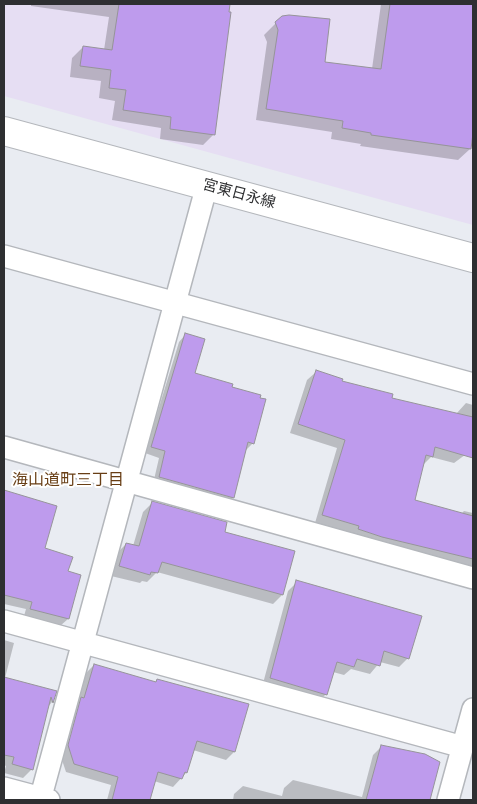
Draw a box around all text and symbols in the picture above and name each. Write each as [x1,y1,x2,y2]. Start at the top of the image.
street label: 宮東日永線 [200,176,278,212]
district label: 海山道町三丁目 [12,470,124,490]

